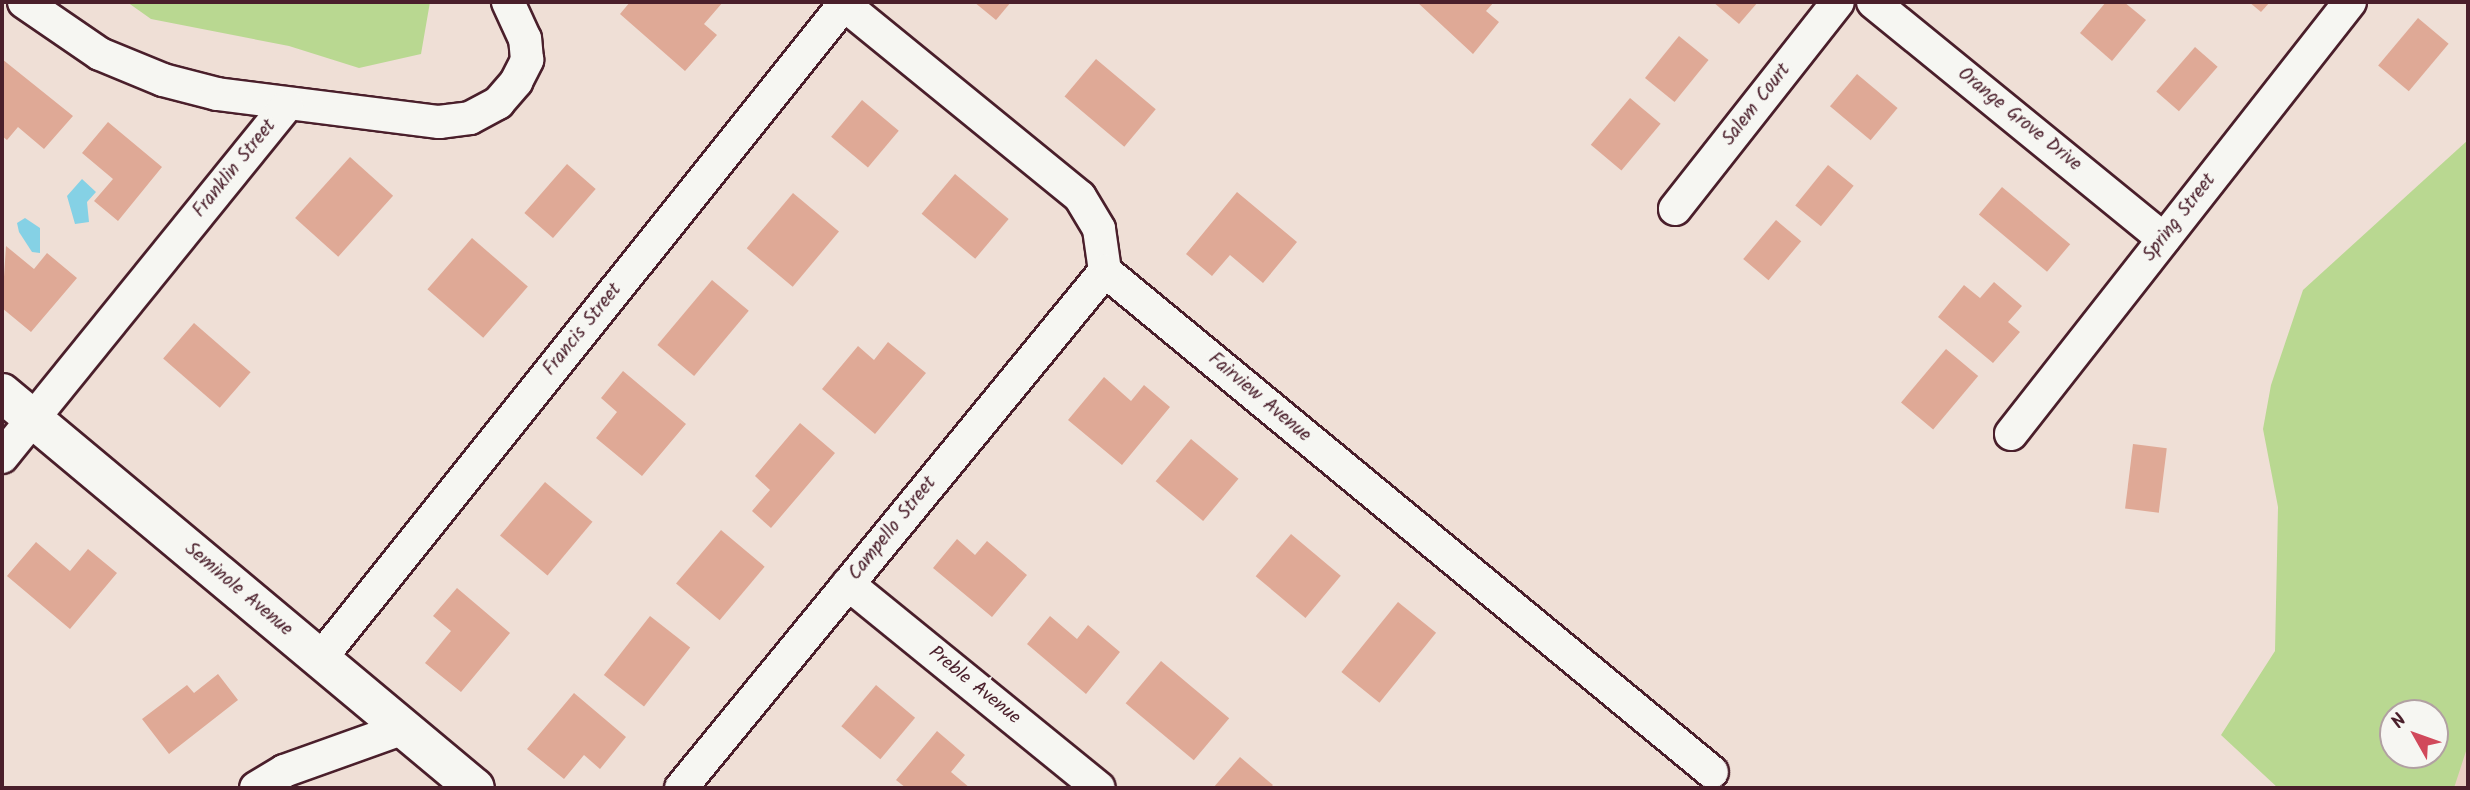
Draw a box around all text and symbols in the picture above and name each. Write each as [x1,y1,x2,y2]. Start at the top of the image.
street label: Salem Court [1718,59,1796,151]
street label: Orange Grove Drive [1953,63,2085,177]
street label: Franklin Street [189,115,281,223]
street label: Spring Street [2139,170,2221,266]
street label: Francis Street [539,279,627,381]
street label: Fairview Avenue [1203,348,1315,448]
street label: Campello Street [844,473,942,585]
street label: Seminole Avenue [179,538,297,642]
street label: Preble Avenue [923,642,1025,730]
north arrow [2379,699,2449,769]
text: N [2384,708,2415,736]

